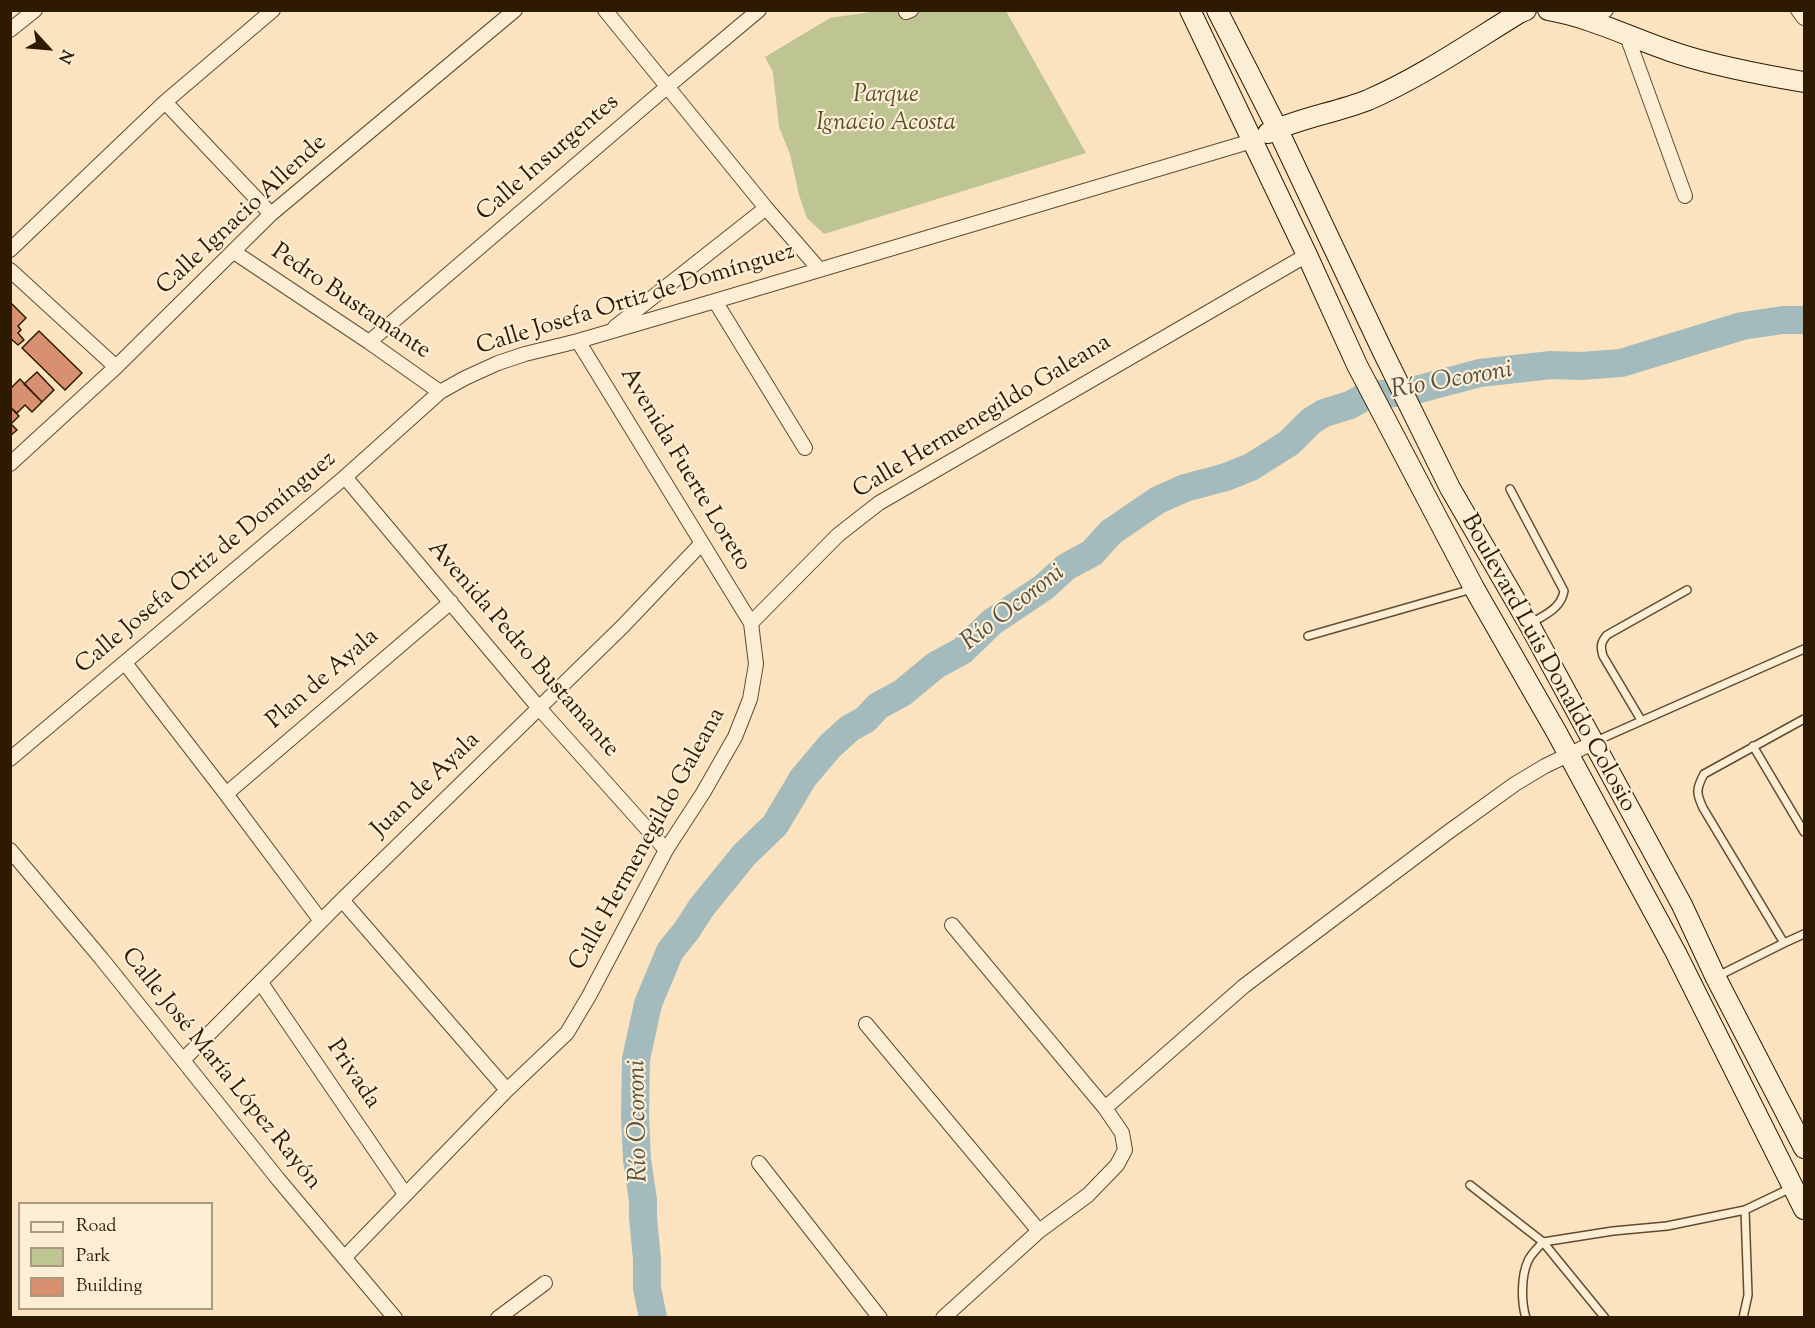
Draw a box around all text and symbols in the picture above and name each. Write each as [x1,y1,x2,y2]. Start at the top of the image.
north arrow [18,18,78,78]
text: N [51,45,78,67]
park label: Parque Ignacio Acosta [816,83,956,139]
street label: Calle Insurgentes [472,89,626,229]
street label: Calle Ignacio Allende [152,130,334,302]
street label: Pedro Bustamante [265,239,435,367]
street label: Calle Josefa Ortiz de Domínguez [473,239,799,363]
street label: Calle Hermenegildo Galeana [849,329,1117,507]
water label: Río Ocoroni [1389,356,1515,408]
street label: Avenida Fuerte Loreto [612,363,756,577]
street label: Calle Josefa Ortiz de Domínguez [71,446,343,682]
street label: Boulevard Luis Donaldo Colosio [1453,510,1641,818]
street label: Avenida Pedro Bustamante [420,536,624,764]
water label: Río Ocoroni [956,559,1072,659]
street label: Plan de Ayala [262,623,386,737]
street label: Calle Hermenegildo Galeana [565,704,733,976]
street label: Juan de Ayala [367,727,487,845]
street label: Calle José María López Rayón [113,943,327,1197]
street label: Privada [319,1035,385,1115]
water label: Río Ocoroni [623,1059,657,1183]
legend [18,1202,213,1310]
text: Road [76,1214,116,1240]
text: Park [76,1244,110,1270]
text: Building [76,1274,142,1300]

